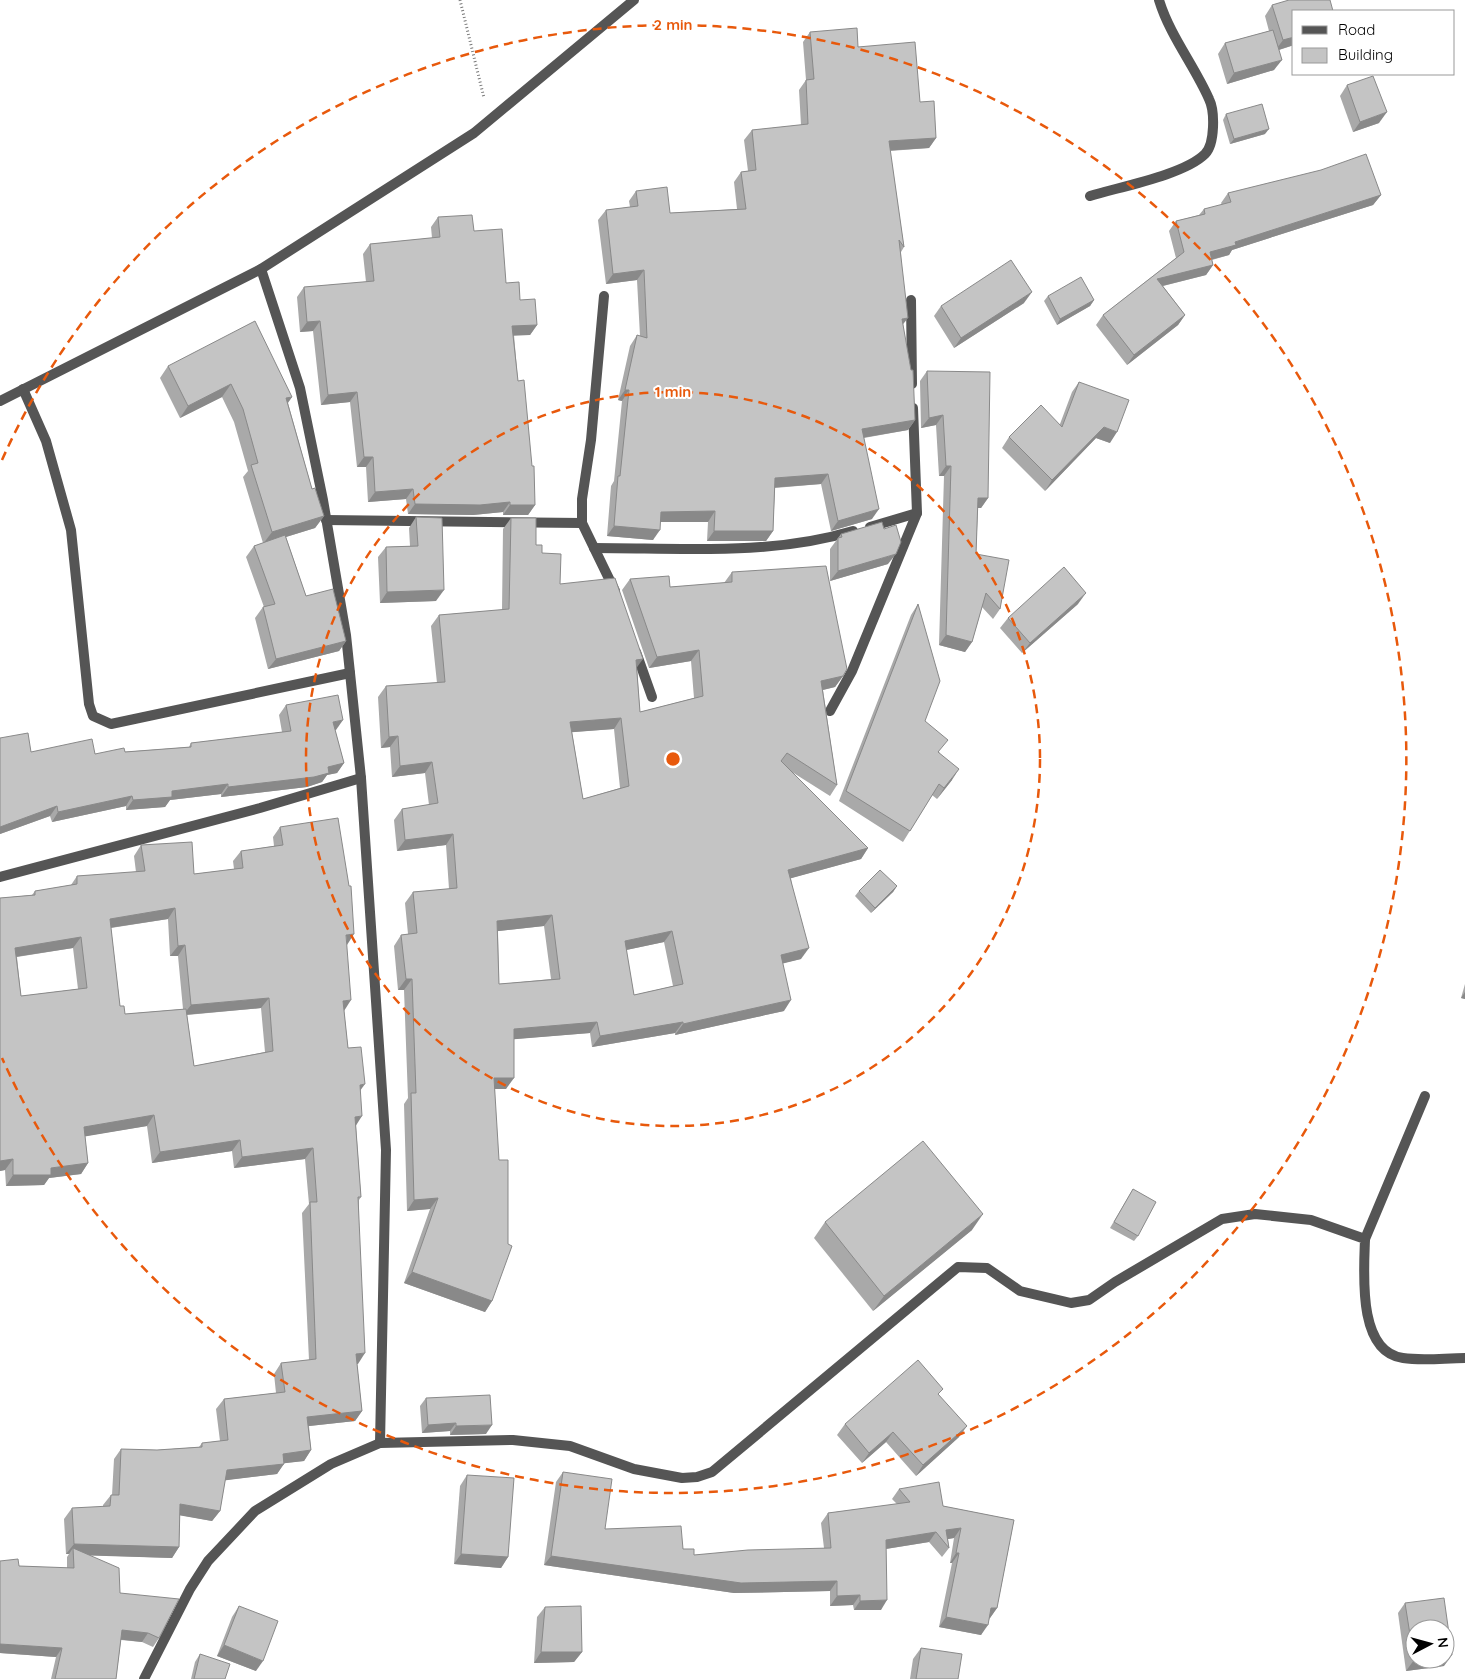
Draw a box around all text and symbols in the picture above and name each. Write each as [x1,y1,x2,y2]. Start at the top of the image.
legend [1292,10,1455,75]
text: 2 min [653,15,693,34]
text: Road [1338,20,1375,39]
text: Building [1338,45,1393,64]
text: 1 min [655,382,691,401]
centre of rings [664,750,682,768]
north arrow [1405,1619,1455,1669]
text: N [1433,1637,1452,1649]

